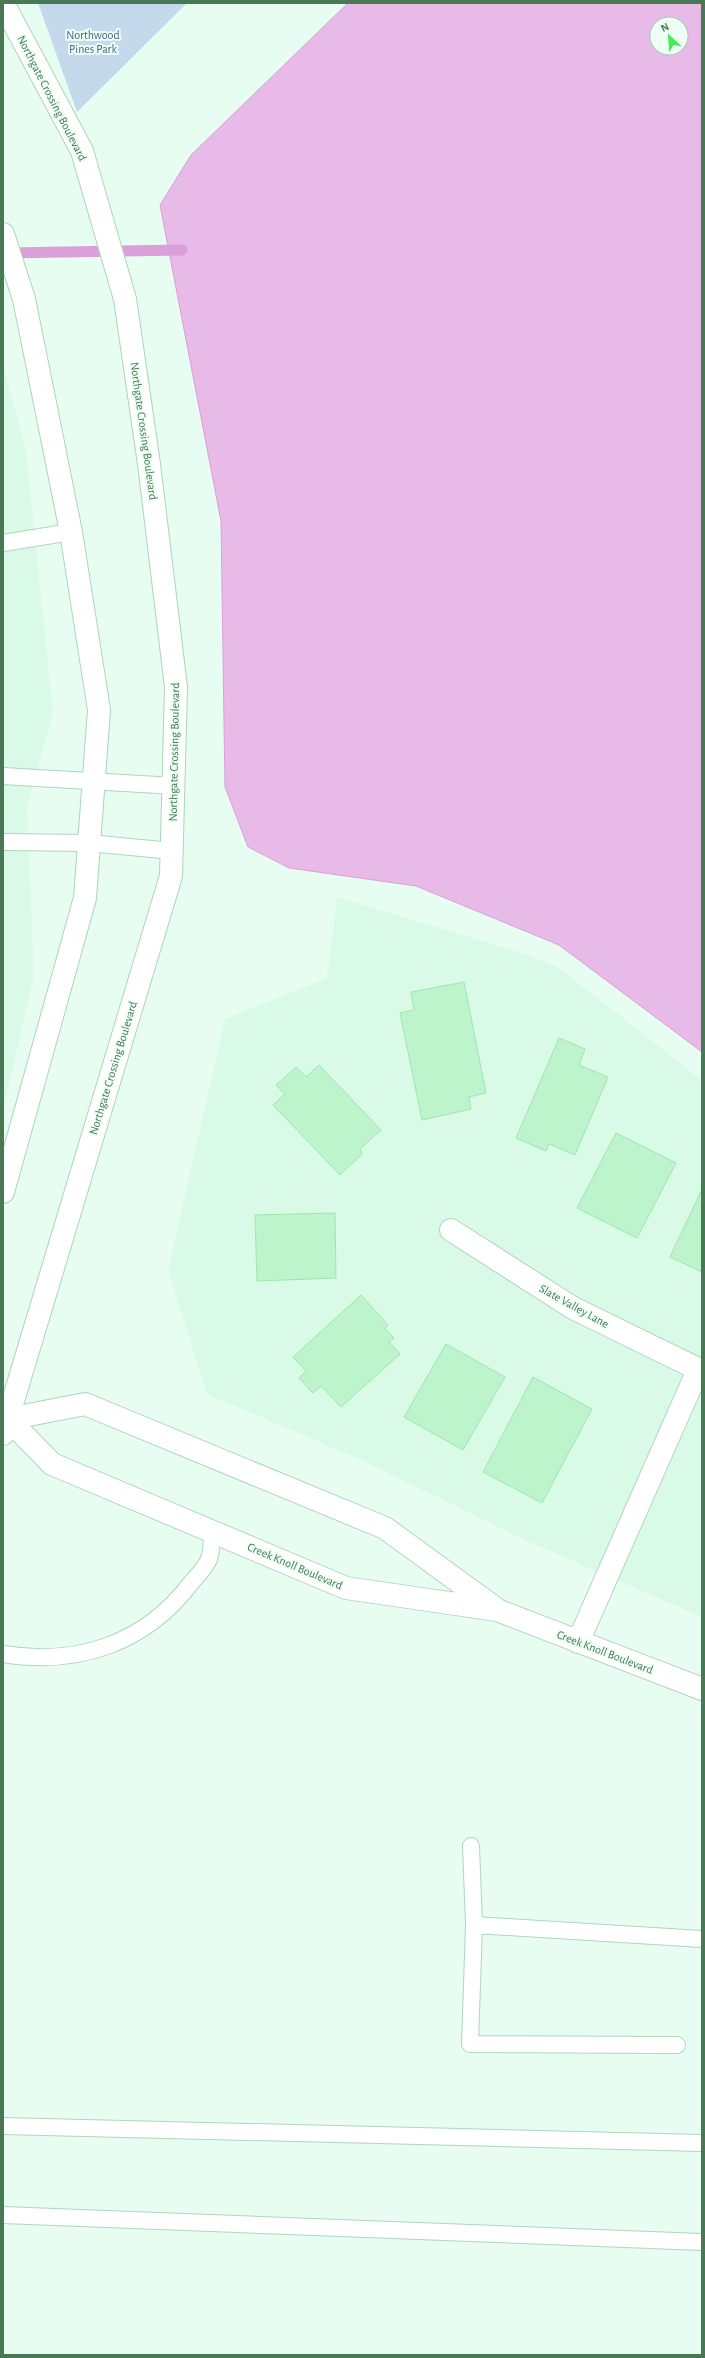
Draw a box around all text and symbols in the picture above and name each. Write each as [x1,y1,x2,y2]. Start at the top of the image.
north arrow [649,16,689,56]
text: N [659,21,671,34]
park label: Northwood Pines Park [66,29,120,55]
street label: Northgate Crossing Boulevard [15,33,89,163]
street label: Northgate Crossing Boulevard [128,361,160,501]
street label: Northgate Crossing Boulevard [167,682,181,822]
street label: Northgate Crossing Boulevard [87,1000,139,1136]
street label: Slate Valley Lane [537,1282,611,1331]
street label: Creek Knoll Boulevard [246,1541,344,1591]
street label: Creek Knoll Boulevard [555,1628,655,1676]

